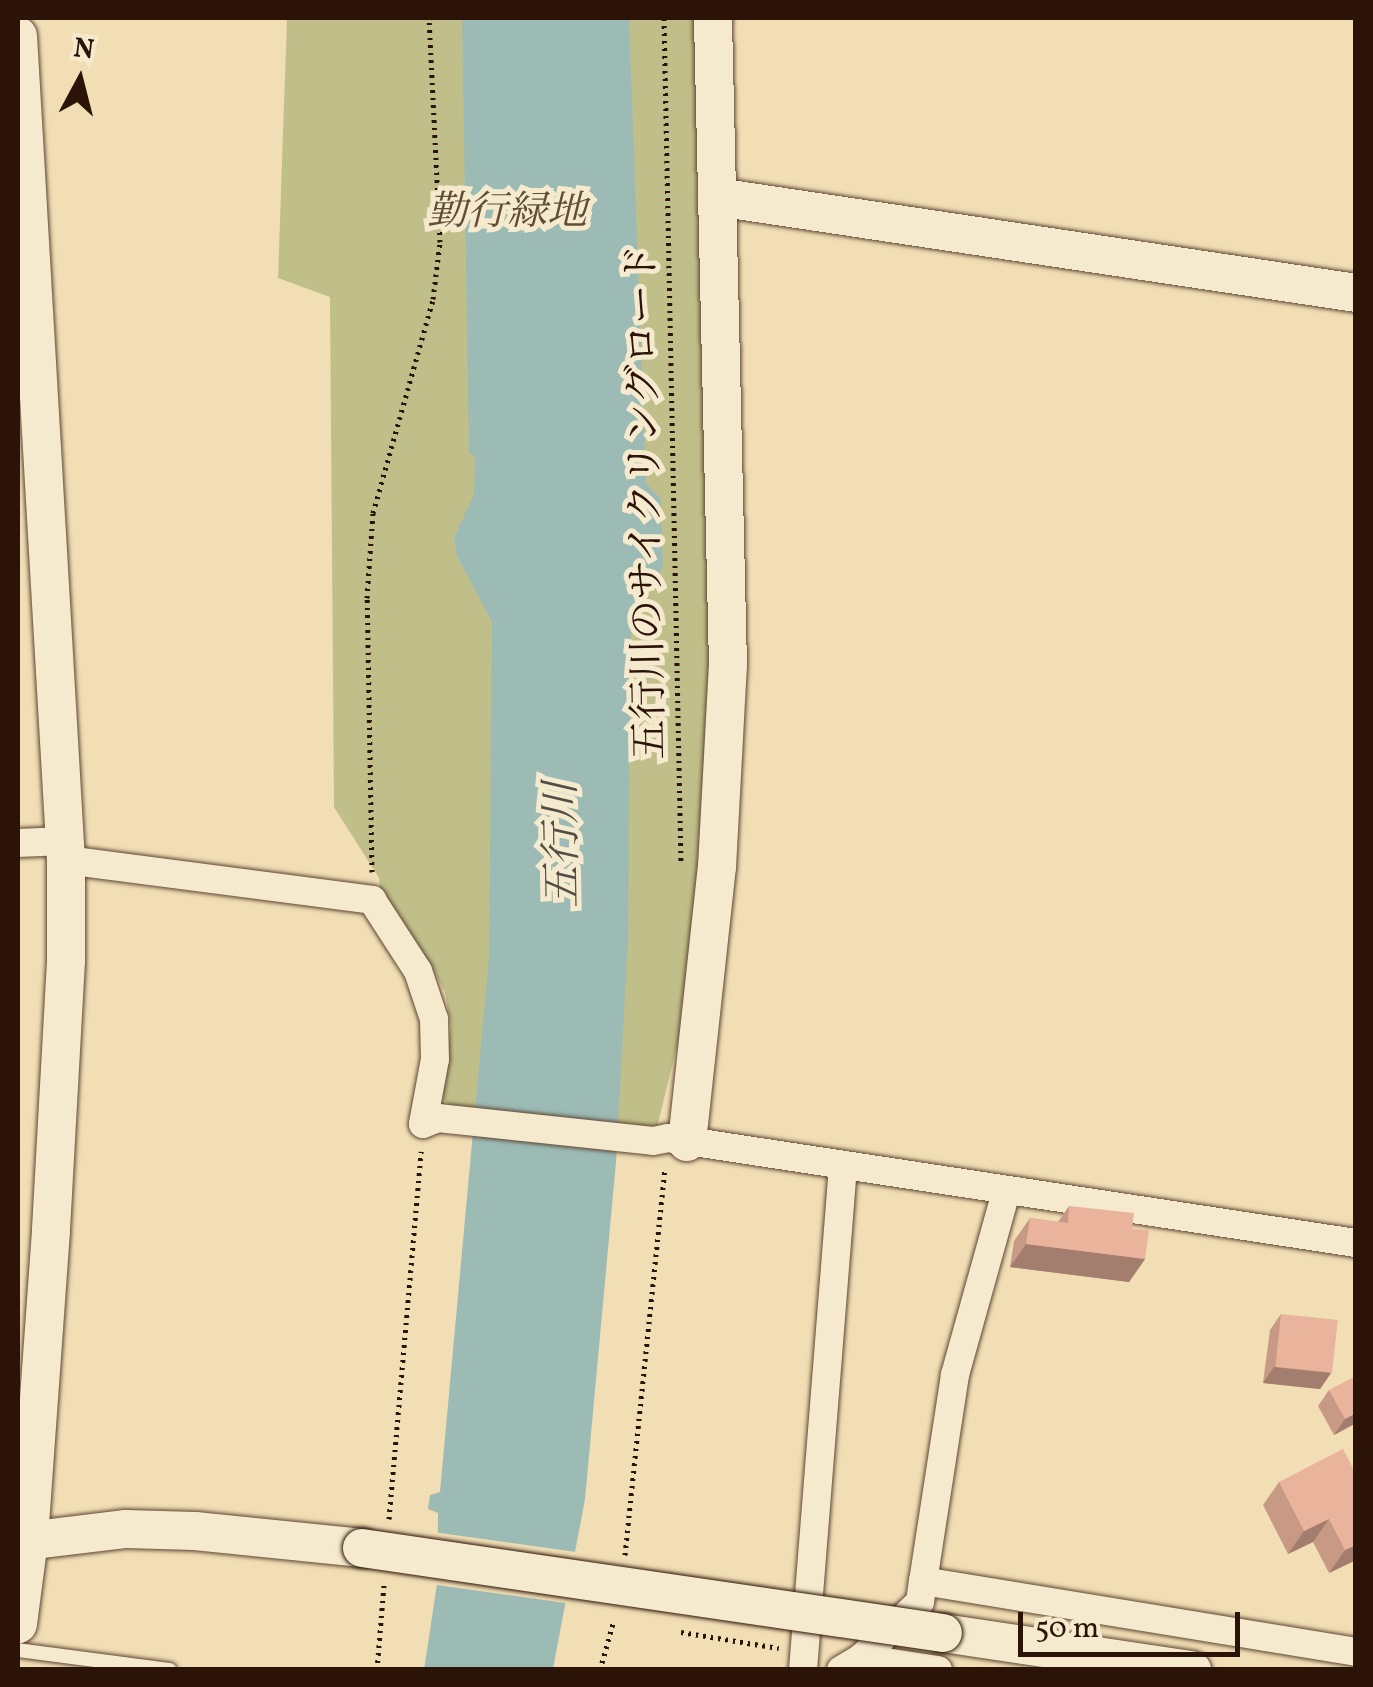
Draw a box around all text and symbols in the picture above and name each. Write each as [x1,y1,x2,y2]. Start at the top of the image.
text: N [71,29,96,70]
north arrow [30,30,130,130]
park label: 勤行緑地 [427,190,587,238]
street label: 五行川のサイクリングロード [619,242,677,762]
water label: 五行川 [539,782,591,908]
scale bar [1023,1592,1246,1654]
text: 50 m [1035,1608,1099,1650]

